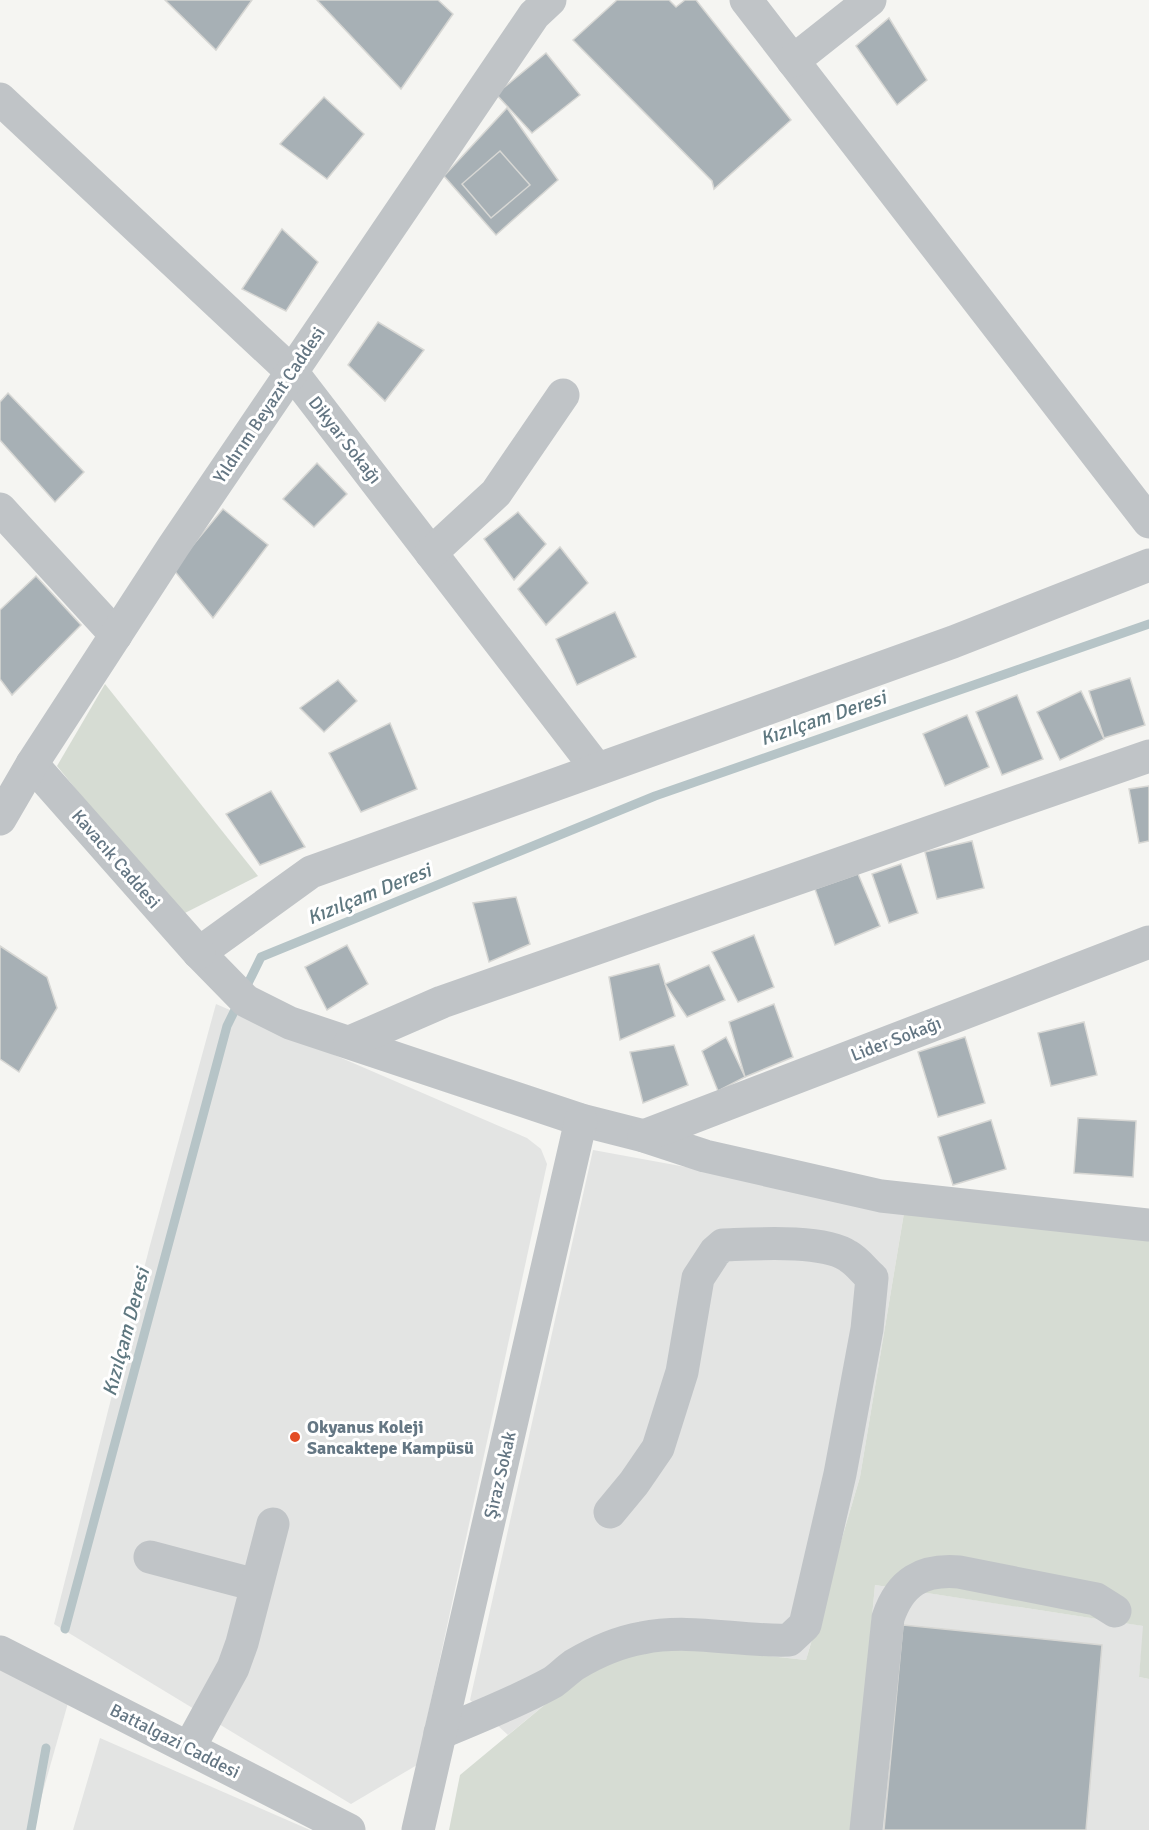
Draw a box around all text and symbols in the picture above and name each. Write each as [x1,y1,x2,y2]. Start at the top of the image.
street label: Yıldırım Beyazıt Caddesi [208,323,330,487]
street label: Dikyar Sokağı [304,392,386,488]
water label: Kızılçam Deresi [757,684,891,751]
street label: Kavacık Caddesi [67,805,165,913]
water label: Kızılçam Deresi [303,857,436,930]
street label: Lider Sokağı [848,1012,944,1066]
water label: Kızılçam Deresi [97,1264,155,1399]
place label: Okyanus Koleji Sancaktepe Kampüsü [307,1416,474,1459]
street label: Şiraz Sokak [479,1429,521,1521]
marker: Okyanus Koleji Sancaktepe Kampüsü [288,1430,302,1444]
street label: Battalgazi Caddesi [106,1699,244,1783]

